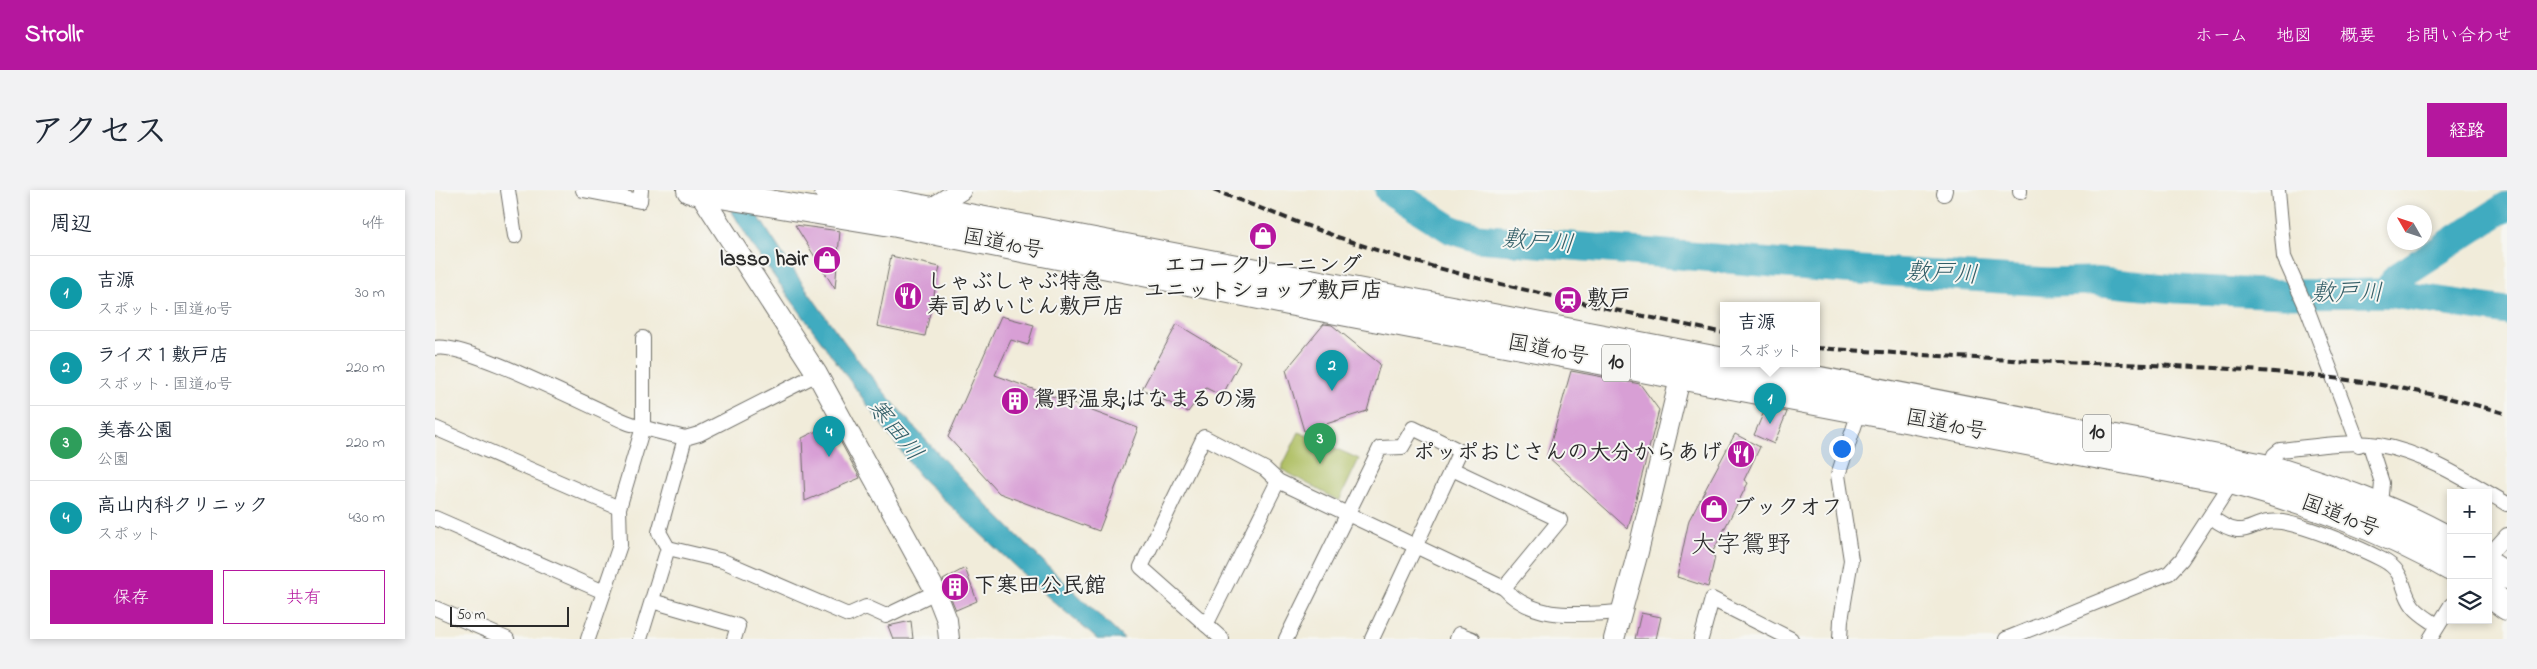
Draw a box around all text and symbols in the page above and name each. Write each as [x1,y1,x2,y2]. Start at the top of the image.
text: Strollr [25,18,83,53]
text: ホーム [2195,24,2248,50]
text: 地図 [2276,24,2312,50]
text: 概要 [2340,24,2376,50]
text: お問い合わせ [2404,24,2512,50]
button: 経路 [2427,103,2507,157]
text: アクセス [30,108,168,159]
north arrow [2387,205,2432,250]
text: 周辺 [50,210,92,240]
text: 4件 [362,212,385,236]
street label: 国道10号 [959,221,1047,269]
shop icon: エコークリーニング ユニットショップ敷戸店 [1248,221,1278,251]
water label: 敷戸川 [1501,222,1575,264]
place label: lasso hair [720,244,809,276]
shop icon: lasso hair [812,245,842,275]
place label: エコークリーニング ユニットショップ敷戸店 [1143,251,1383,308]
water label: 敷戸川 [1905,256,1979,294]
place label: しゃぶしゃぶ特急 寿司めいじん敷戸店 [927,267,1125,324]
text: 吉源 [97,268,135,295]
water label: 敷戸川 [2311,277,2383,312]
text: 1 [63,281,69,305]
text: 30 m [355,281,385,305]
restaurant icon: しゃぶしゃぶ特急 寿司めいじん敷戸店 [893,281,923,311]
place label: 敷戸 [1587,284,1631,316]
station icon: 敷戸 [1553,285,1583,315]
text: スポット · 国道10号 [97,298,232,322]
popup [1720,302,1820,367]
text: 吉源 [1738,310,1776,337]
street label: 国道10号 [1504,327,1592,375]
text: スポット [1738,340,1802,364]
text: ライズ１敷戸店 [97,343,229,370]
road number: 10 [1602,344,1630,382]
pin: 2 [1316,350,1348,391]
text: 2 [62,356,70,380]
text: 220 m [346,356,385,380]
text: スポット · 国道10号 [97,373,232,397]
pin: 1 [1754,383,1786,424]
place label: 鴛野温泉;はなまるの湯 [1034,385,1257,417]
building icon: 鴛野温泉;はなまるの湯 [1000,386,1030,416]
water label: 寒田川 [858,392,930,470]
street label: 国道10号 [1902,402,1990,450]
road number: 10 [2083,414,2111,452]
pin: 4 [813,416,845,457]
text: 美春公園 [97,418,173,445]
pin: 3 [1304,423,1336,464]
text: 3 [63,431,69,455]
text: 220 m [346,431,385,455]
your location [1829,436,1855,462]
place label: ポッポおじさんの大分からあげ [1413,438,1722,470]
restaurant icon: ポッポおじさんの大分からあげ [1726,439,1756,469]
text: 公園 [97,448,129,472]
street label: 国道10号 [2296,487,2384,547]
map controls [2447,489,2492,624]
button: + [2447,489,2492,534]
text: 高山内科クリニック [97,493,268,520]
place label: ブックオフ [1733,493,1843,525]
shop icon: ブックオフ [1699,494,1729,524]
text: 4 [63,506,69,530]
text: 430 m [348,506,385,530]
text: スポット [97,523,161,547]
district label: 大字鴛野 [1691,528,1791,564]
button: − [2447,534,2492,579]
button: 保存 [50,570,213,624]
button: 共有 [223,570,385,624]
place label: 下寒田公民館 [974,571,1106,603]
building icon: 下寒田公民館 [940,572,970,602]
button: layers [2447,579,2492,624]
scale bar [450,604,569,627]
text: 50 m [457,605,485,626]

